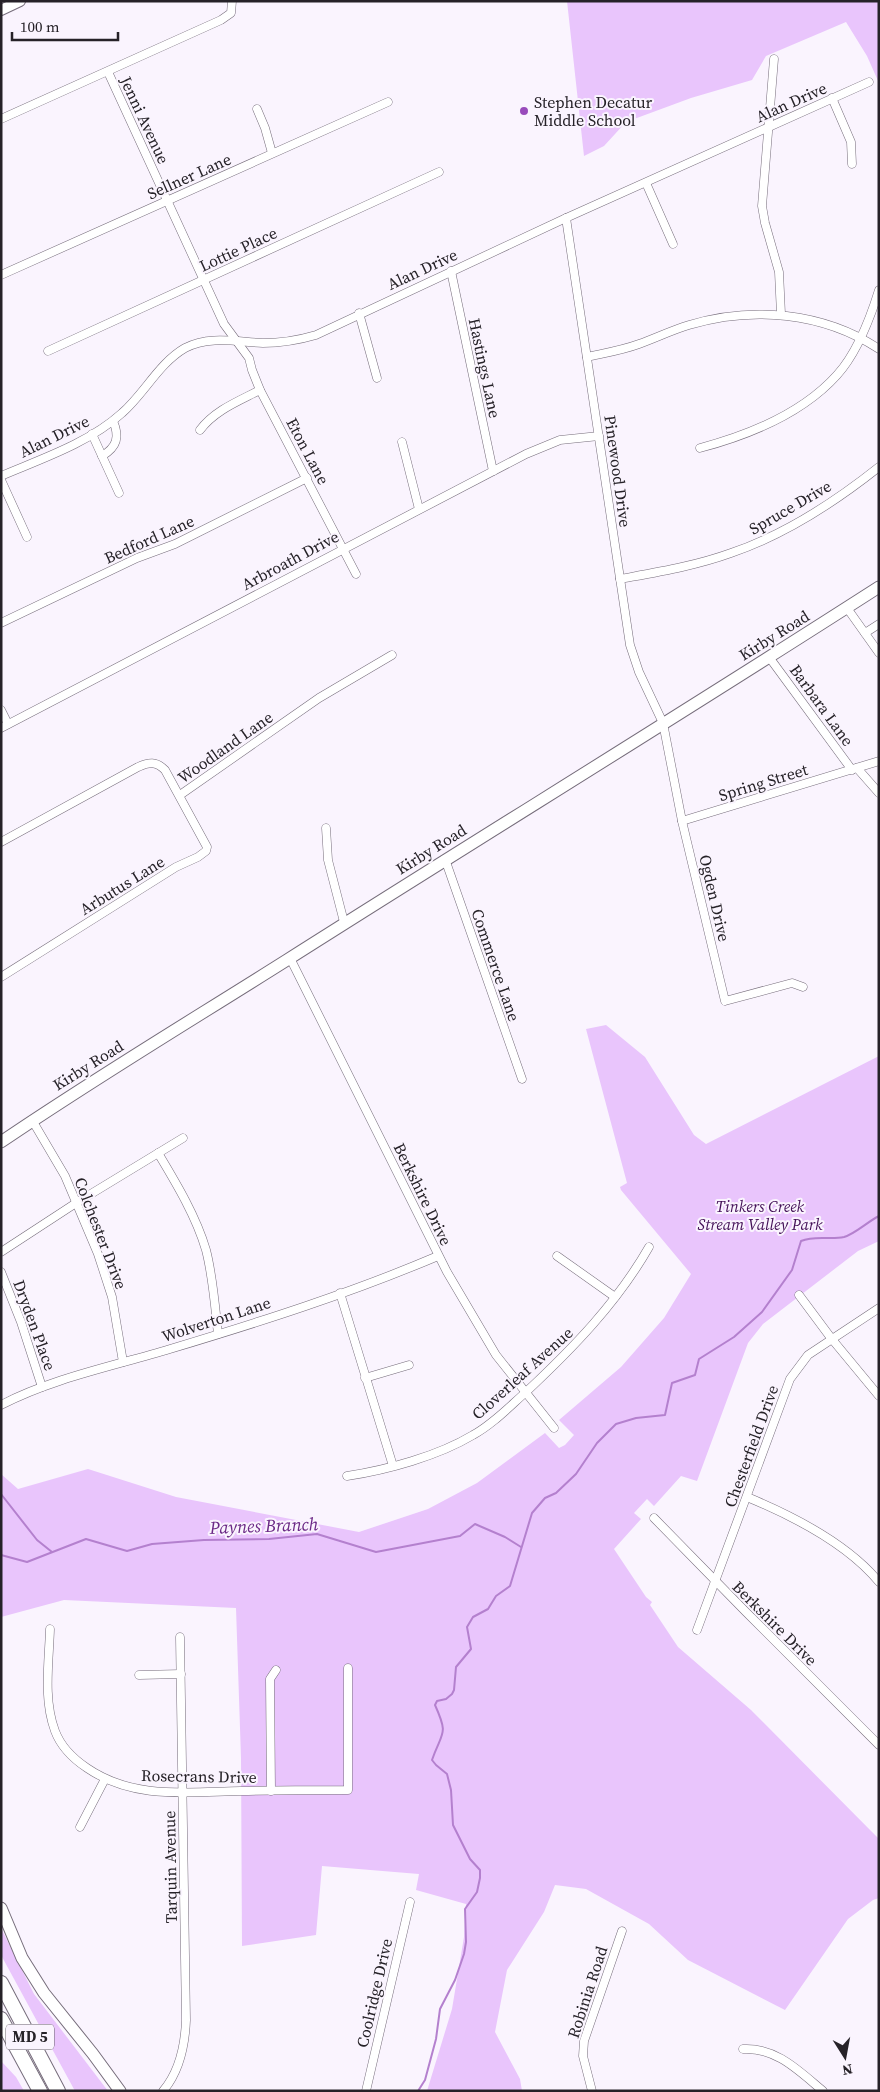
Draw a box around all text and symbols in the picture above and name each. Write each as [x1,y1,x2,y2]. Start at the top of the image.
scale bar [12,10,119,42]
text: 100 m [20,16,60,37]
street label: Jenni Avenue [115,72,175,167]
street label: Alan Drive [752,77,830,127]
place label: Stephen Decatur Middle School [534,91,653,131]
marker: Stephen Decatur Middle School [518,105,530,117]
street label: Sellner Lane [144,148,234,204]
street label: Lottie Place [196,221,280,277]
street label: Alan Drive [383,243,461,295]
street label: Hastings Lane [464,316,506,420]
street label: Alan Drive [15,410,93,462]
street label: Eton Lane [281,414,335,488]
street label: Pinewood Drive [599,414,637,528]
street label: Spruce Drive [745,475,835,539]
street label: Bedford Lane [101,509,197,569]
street label: Arbroath Drive [238,525,342,595]
street label: Kirby Road [735,605,813,665]
street label: Barbara Lane [785,660,859,750]
street label: Woodland Lane [173,706,277,788]
street label: Spring Street [716,758,811,806]
street label: Kirby Road [392,819,470,879]
street label: Arbutus Lane [75,850,169,920]
street label: Ogden Drive [694,852,736,944]
street label: Commerce Lane [466,906,526,1024]
street label: Kirby Road [49,1035,127,1095]
street label: Berkshire Drive [389,1139,457,1249]
street label: Colchester Drive [70,1174,132,1292]
park label: Tinkers Creek Stream Valley Park [698,1195,823,1235]
street label: Dryden Place [8,1277,62,1373]
street label: Wolverton Lane [159,1291,273,1347]
street label: Cloverleaf Avenue [467,1322,577,1424]
street label: Chesterfield Drive [719,1382,783,1510]
water label: Paynes Branch [208,1511,319,1540]
street label: Berkshire Drive [728,1576,822,1670]
street label: Rosecrans Drive [141,1764,257,1788]
street label: Tarquin Avenue [158,1810,182,1924]
street label: Coolridge Drive [351,1936,397,2050]
street label: Robinia Road [562,1943,612,2041]
road number: MD 5 [6,2024,54,2050]
north arrow [820,2032,870,2082]
text: N [841,2059,854,2081]

